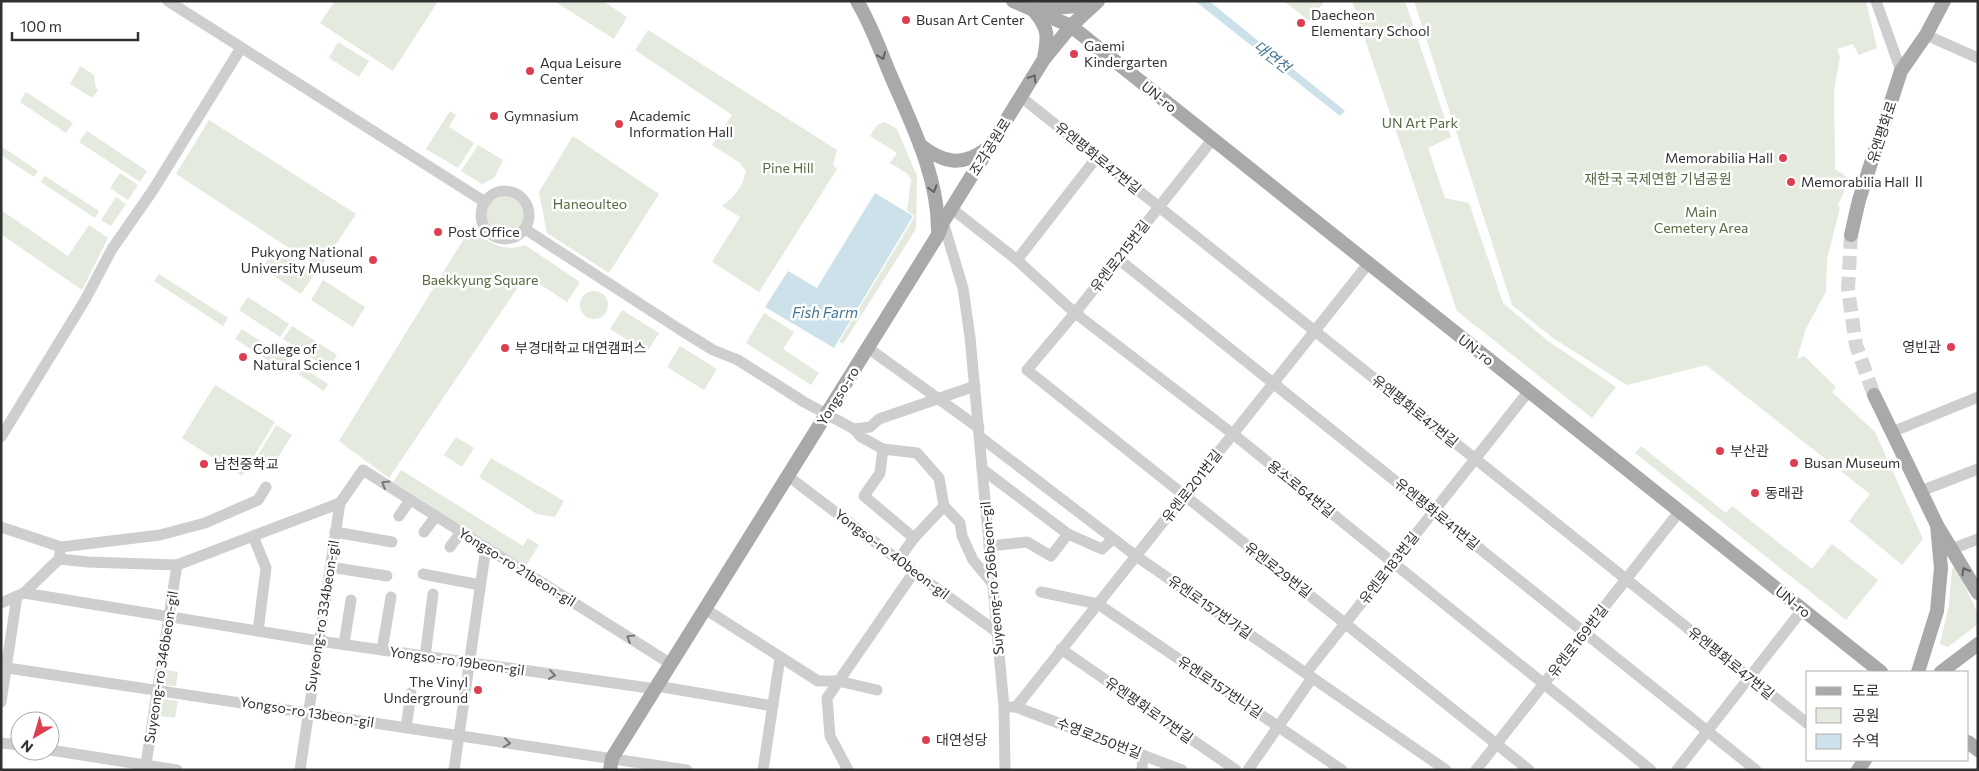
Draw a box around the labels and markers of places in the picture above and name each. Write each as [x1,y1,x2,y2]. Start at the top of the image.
place label: Daecheon Elementary School [1311,6,1430,39]
place label: Busan Art Center [916,11,1025,28]
marker: Busan Art Center [900,14,912,26]
marker: Daecheon Elementary School [1295,17,1307,29]
place label: Gaemi Kindergarten [1084,37,1168,70]
marker: Gaemi Kindergarten [1068,48,1080,60]
place label: Aqua Leisure Center [540,54,621,87]
marker: Aqua Leisure Center [524,65,536,77]
place label: Gymnasium [504,107,579,124]
place label: Academic Information Hall [629,107,733,140]
marker: Gymnasium [488,110,500,122]
marker: Academic Information Hall [613,118,625,130]
place label: Memorabilia Hall [1665,149,1773,166]
marker: Memorabilia Hall [1777,152,1789,164]
place label: Memorabilia Hall Ⅱ [1801,173,1926,190]
marker: Memorabilia Hall Ⅱ [1785,176,1797,188]
place label: Post Office [448,223,520,240]
marker: Post Office [432,226,444,238]
place label: Pukyong National University Museum [241,243,363,276]
marker: Pukyong National University Museum [367,254,379,266]
place label: 영빈관 [1902,338,1941,355]
place label: 부경대학교 대연캠퍼스 [515,339,647,356]
place label: College of Natural Science 1 [253,340,361,373]
marker: 영빈관 [1945,341,1957,353]
marker: 부경대학교 대연캠퍼스 [499,342,511,354]
marker: College of Natural Science 1 [237,351,249,363]
place label: 부산관 [1730,442,1769,459]
marker: 부산관 [1714,445,1726,457]
place label: Busan Museum [1804,454,1900,471]
place label: 남천중학교 [214,455,279,472]
marker: Busan Museum [1788,457,1800,469]
marker: 남천중학교 [198,458,210,470]
place label: 동래관 [1765,484,1804,501]
marker: 동래관 [1749,487,1761,499]
place label: The Vinyl Underground [383,673,468,706]
marker: The Vinyl Underground [472,684,484,696]
place label: 대연성당 [936,731,988,748]
marker: 대연성당 [920,734,932,746]

